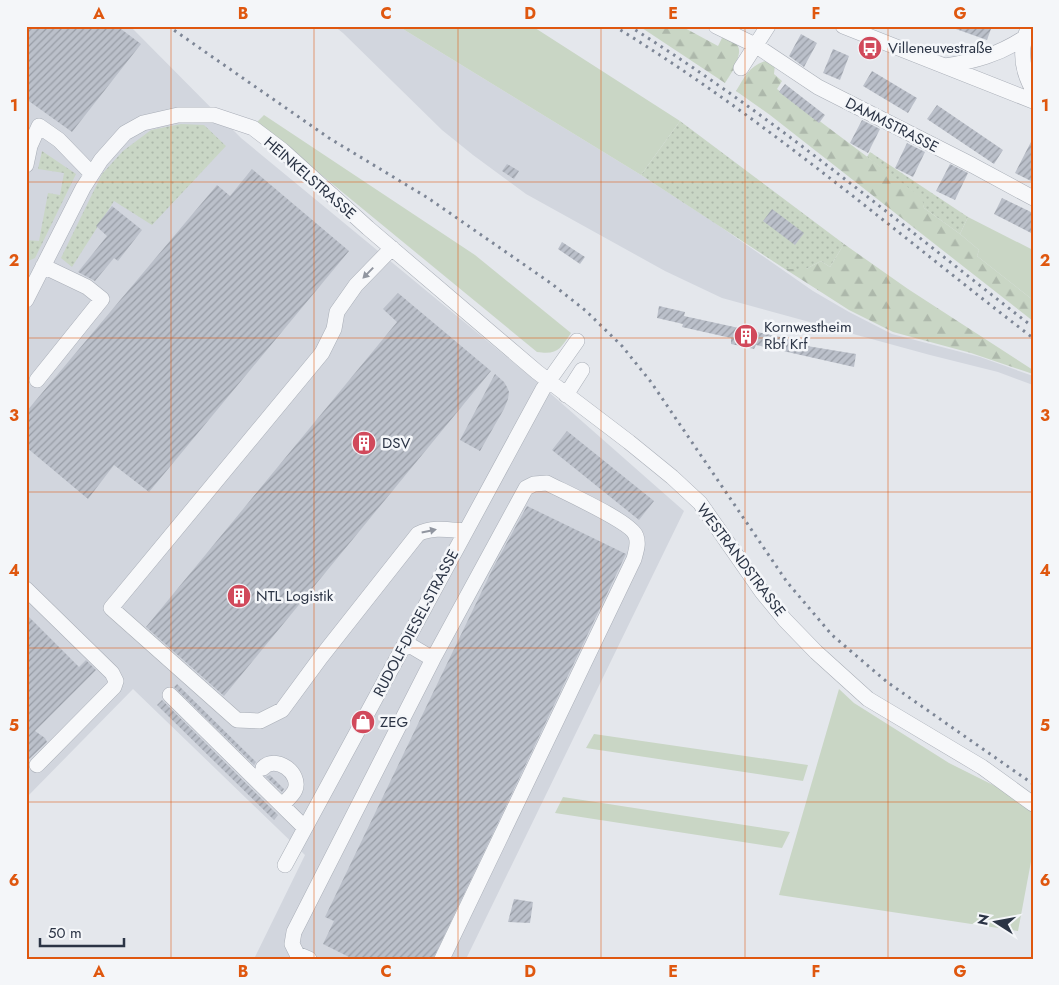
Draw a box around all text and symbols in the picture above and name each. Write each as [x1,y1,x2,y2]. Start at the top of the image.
text: A [92,2,105,25]
text: B [238,2,248,25]
text: C [380,2,392,25]
text: D [524,2,536,25]
text: E [668,2,678,25]
text: F [812,2,820,25]
text: G [953,2,967,25]
bus stop icon: Villeneuvestraße [857,35,883,61]
place label: Villeneuvestraße [888,37,992,59]
street label: DAMMSTRASSE [842,92,942,158]
text: 1 [10,94,18,117]
text: 1 [1041,94,1049,117]
street label: HEINKELSTRASSE [259,132,361,224]
text: 2 [9,249,19,272]
text: 2 [1040,249,1050,272]
one-way arrow [362,266,374,278]
place label: Kornwestheim Rbf Krf [764,316,852,355]
building icon: Kornwestheim Rbf Krf [733,323,759,349]
text: 3 [9,404,19,427]
text: 3 [1040,404,1050,427]
building icon: DSV [351,430,377,456]
place label: DSV [382,432,410,454]
street label: WESTRANDSTRASSE [691,499,791,621]
one-way arrow [421,527,436,535]
street label: RUDOLF-DIESEL-STRASSE [368,545,464,701]
text: 4 [8,559,20,582]
text: 4 [1039,559,1051,582]
building icon: NTL Logistik [226,583,252,609]
place label: NTL Logistik [256,585,334,607]
shop icon: ZEG [350,709,376,735]
place label: ZEG [380,711,408,733]
text: 5 [9,714,19,737]
text: 5 [1040,714,1050,737]
text: 6 [9,869,19,892]
text: 6 [1040,869,1050,892]
north arrow [972,898,1022,948]
text: N [972,912,994,927]
scale bar [40,915,124,947]
text: 50 m [48,922,82,944]
text: A [92,960,105,983]
text: B [238,960,248,983]
text: C [380,960,392,983]
text: D [524,960,536,983]
text: E [668,960,678,983]
text: F [812,960,820,983]
text: G [953,960,967,983]

